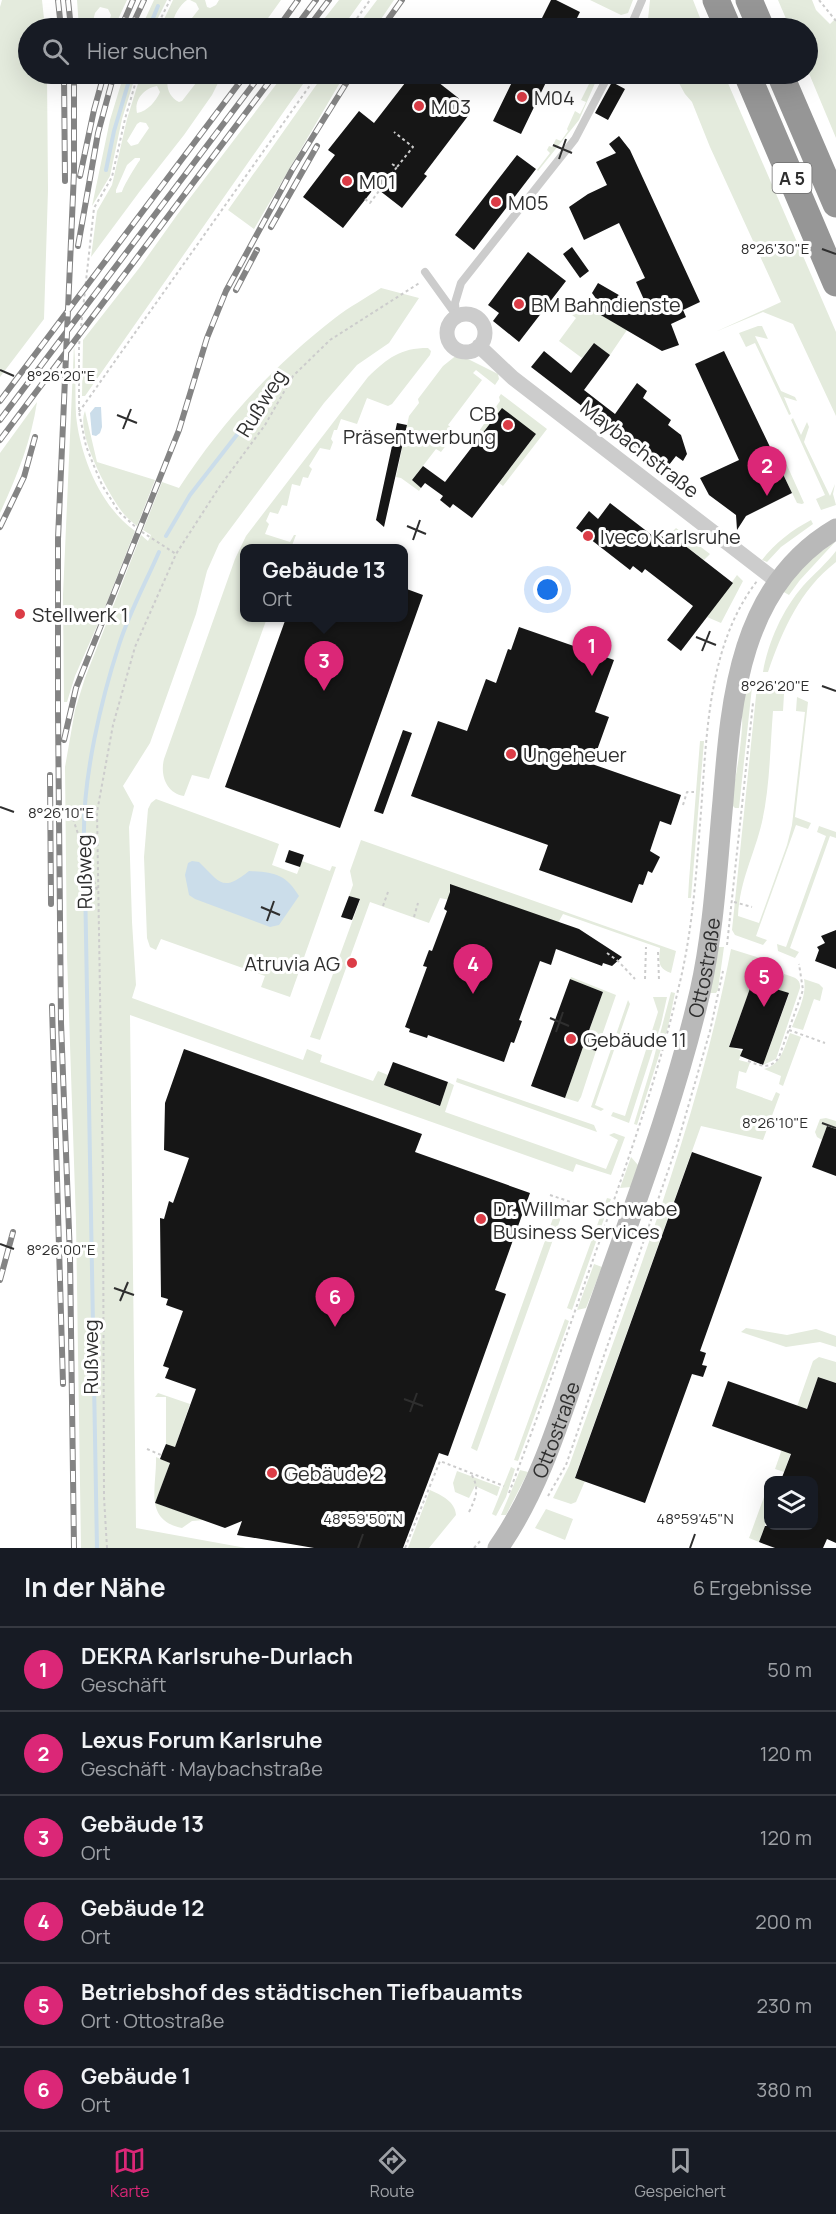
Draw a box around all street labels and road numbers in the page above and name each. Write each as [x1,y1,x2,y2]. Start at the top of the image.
road number: A 5 [772,163,812,193]
street label: Rußweg [230,364,292,442]
street label: Maybachstraße [575,394,705,504]
street label: Rußweg [70,834,98,910]
street label: Ottostraße [681,916,726,1020]
street label: Rußweg [77,1320,104,1394]
street label: Ottostraße [525,1378,585,1482]

